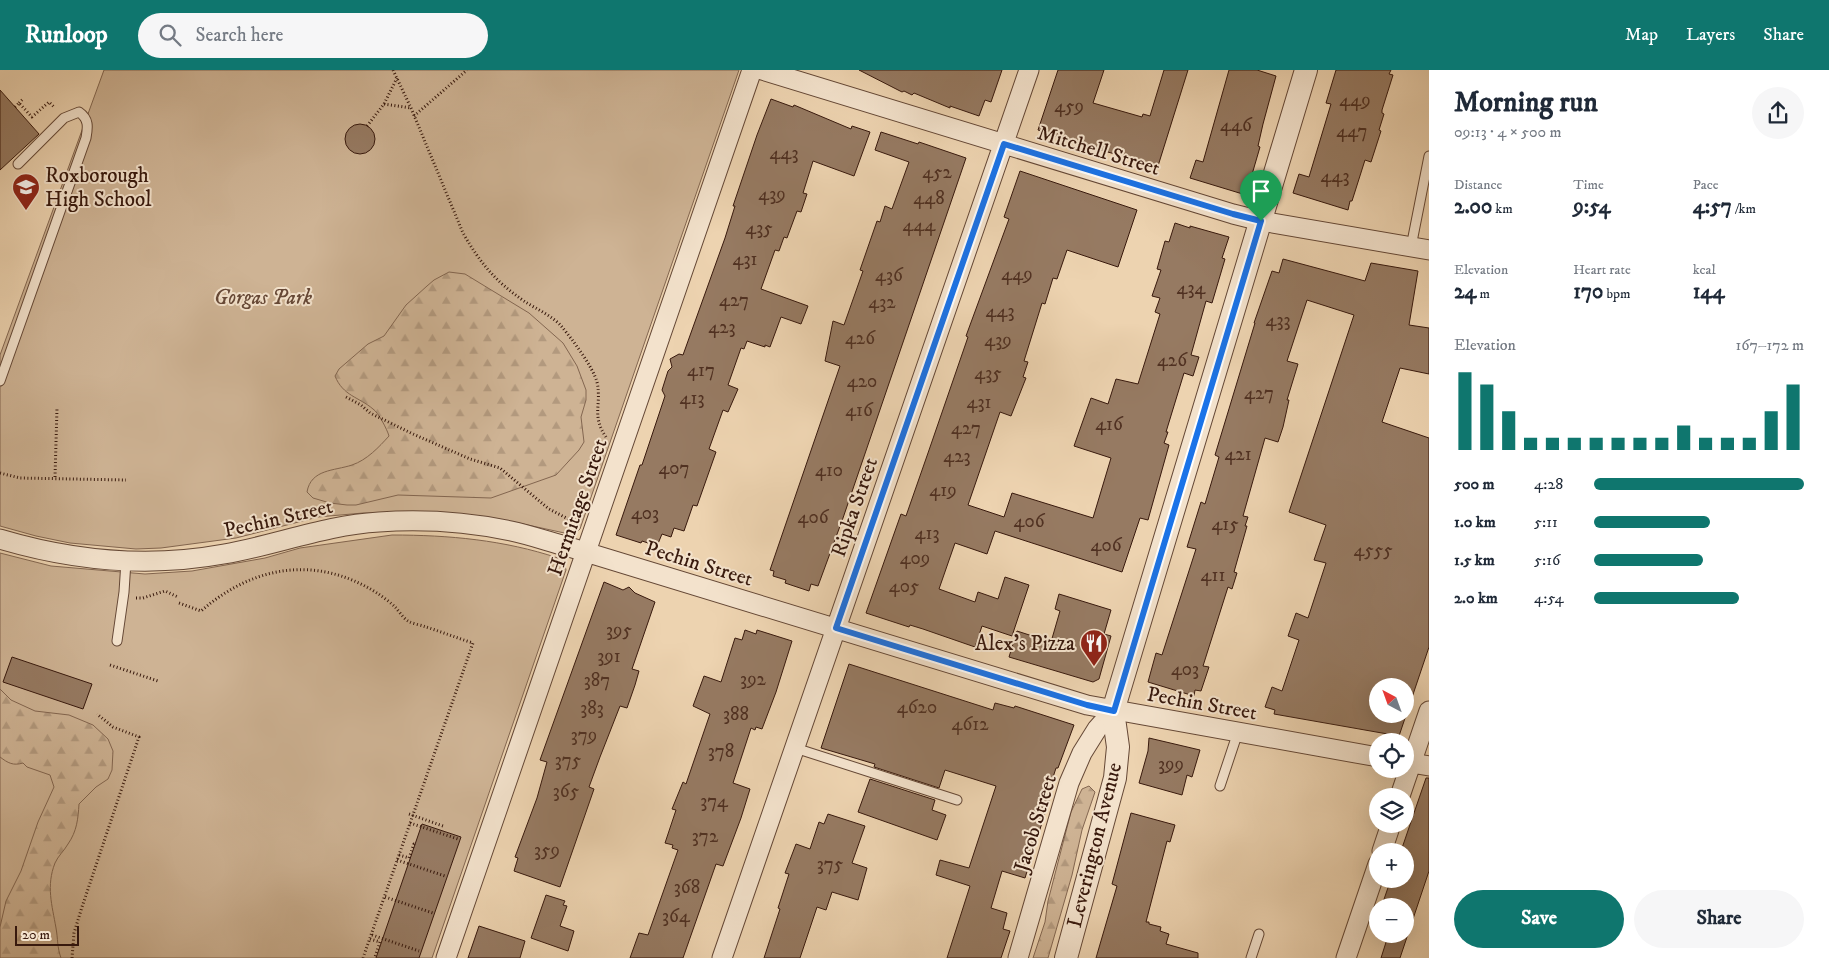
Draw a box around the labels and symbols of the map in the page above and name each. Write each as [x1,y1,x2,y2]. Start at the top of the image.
house number: 449 [1339,89,1371,112]
house number: 459 [1054,95,1084,118]
house number: 446 [1220,114,1253,137]
street label: Mitchell Street [1034,120,1163,182]
house number: 447 [1336,120,1368,143]
house number: 443 [770,142,798,165]
house number: 452 [922,161,952,184]
place label: Roxborough High School [45,163,152,213]
house number: 443 [1321,165,1349,188]
pin [1240,170,1282,221]
school or university icon: Roxborough High School [11,172,41,211]
house number: 439 [758,183,786,206]
house number: 448 [913,187,945,210]
house number: 444 [903,214,936,237]
house number: 435 [745,217,773,240]
house number: 431 [732,248,758,271]
house number: 449 [1001,263,1033,286]
house number: 436 [875,264,904,287]
house number: 434 [1177,277,1207,300]
park label: Gorgas Park [214,285,312,311]
house number: 427 [719,289,749,312]
house number: 432 [868,291,896,314]
house number: 443 [986,300,1014,323]
house number: 433 [1265,309,1291,332]
house number: 423 [708,316,736,339]
house number: 426 [845,327,876,350]
house number: 439 [984,329,1012,352]
house number: 426 [1157,349,1188,372]
house number: 417 [687,359,715,382]
house number: 435 [974,362,1002,385]
house number: 420 [847,370,877,393]
house number: 427 [1244,382,1274,405]
house number: 413 [679,387,705,410]
house number: 431 [966,391,992,414]
house number: 416 [845,399,874,422]
house number: 416 [1095,413,1124,436]
house number: 427 [951,417,981,440]
street label: Hermitage Street [542,435,614,579]
house number: 421 [1224,443,1252,466]
house number: 423 [943,445,971,468]
street label: Ripka Street [826,454,884,560]
house number: 407 [658,457,690,480]
house number: 410 [815,459,843,482]
house number: 419 [929,479,957,502]
street label: Pechin Street [221,494,336,544]
house number: 403 [631,502,659,525]
house number: 406 [797,506,830,529]
house number: 406 [1013,510,1046,533]
house number: 415 [1211,513,1239,536]
house number: 413 [914,522,940,545]
house number: 406 [1090,534,1123,557]
street label: Pechin Street [642,535,756,593]
house number: 4555 [1353,539,1393,562]
house number: 409 [900,547,930,570]
house number: 411 [1201,564,1225,587]
house number: 405 [889,575,920,598]
house number: 395 [606,619,633,642]
restaurant icon: Alex's Pizza [1079,628,1109,667]
place label: Alex's Pizza [975,631,1075,657]
house number: 391 [597,645,621,668]
house number: 403 [1171,658,1199,681]
house number: 392 [740,668,767,691]
house number: 387 [584,669,610,692]
north arrow [1369,678,1414,722]
street label: Pechin Street [1145,682,1259,726]
house number: 4620 [897,696,937,719]
house number: 383 [580,697,604,720]
house number: 388 [723,703,749,726]
house number: 4612 [951,713,989,736]
house number: 379 [571,724,597,747]
house number: 378 [708,740,734,763]
house number: 375 [555,749,582,772]
house number: 399 [1158,753,1184,776]
street label: Leverington Avenue [1062,760,1128,930]
street label: Jacob Street [1008,771,1063,877]
house number: 365 [553,780,580,803]
house number: 374 [700,790,729,813]
house number: 372 [692,825,719,848]
house number: 359 [534,839,560,862]
house number: 375 [817,853,844,876]
house number: 368 [674,876,700,899]
house number: 364 [662,905,691,928]
scale bar [15,923,79,946]

